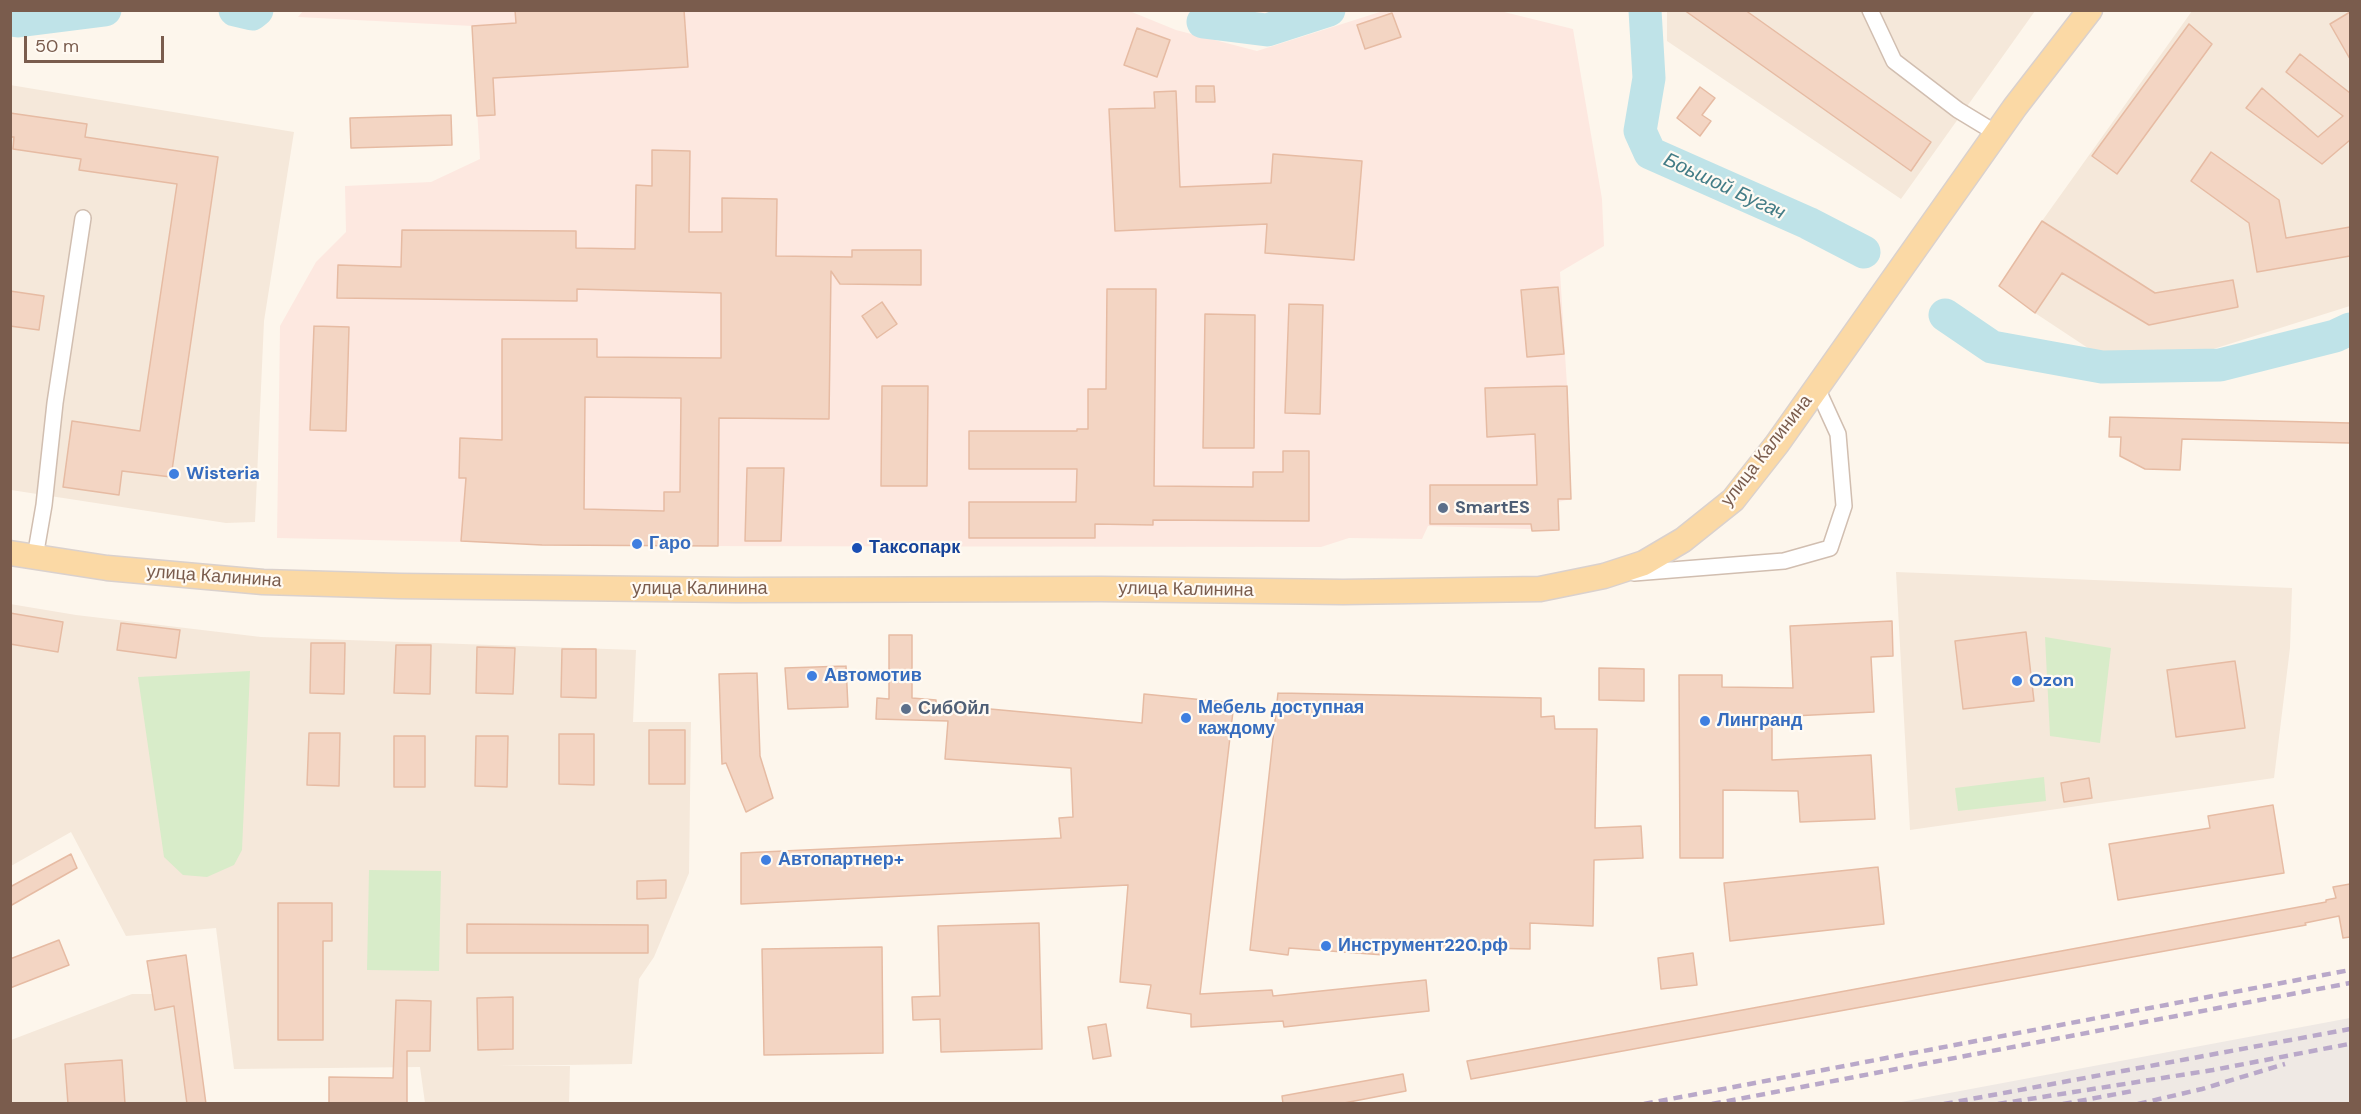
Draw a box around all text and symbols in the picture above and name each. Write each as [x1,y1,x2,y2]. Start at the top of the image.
scale bar [27,24,166,62]
text: 50 m [35,34,79,58]
water label: Боьшой Бугач [1659,148,1789,226]
street label: улица Калинина [1717,391,1817,511]
place label: Wisteria [186,463,260,485]
marker: Wisteria [167,467,181,481]
place label: SmartES [1455,497,1530,519]
marker: SmartES [1436,501,1450,515]
place label: Гаро [649,533,691,555]
marker: Гаро [630,537,644,551]
place label: Таксопарк [869,537,960,559]
marker: Таксопарк [850,541,864,555]
street label: улица Калинина [146,562,282,592]
street label: улица Калинина [632,578,768,600]
street label: улица Калинина [1118,578,1254,602]
place label: Автомотив [824,665,922,687]
marker: Автомотив [805,669,819,683]
place label: Ozon [2029,670,2074,692]
marker: Ozon [2010,674,2024,688]
place label: Мебель доступная каждому [1198,697,1364,740]
place label: СибОйл [918,698,990,720]
marker: СибОйл [899,702,913,716]
place label: Лингранд [1717,710,1802,732]
marker: Мебель доступная каждому [1179,711,1193,725]
marker: Лингранд [1698,714,1712,728]
place label: Автопартнер+ [778,849,904,871]
marker: Автопартнер+ [759,853,773,867]
place label: Инструмент220.рф [1338,935,1508,957]
marker: Инструмент220.рф [1319,939,1333,953]

